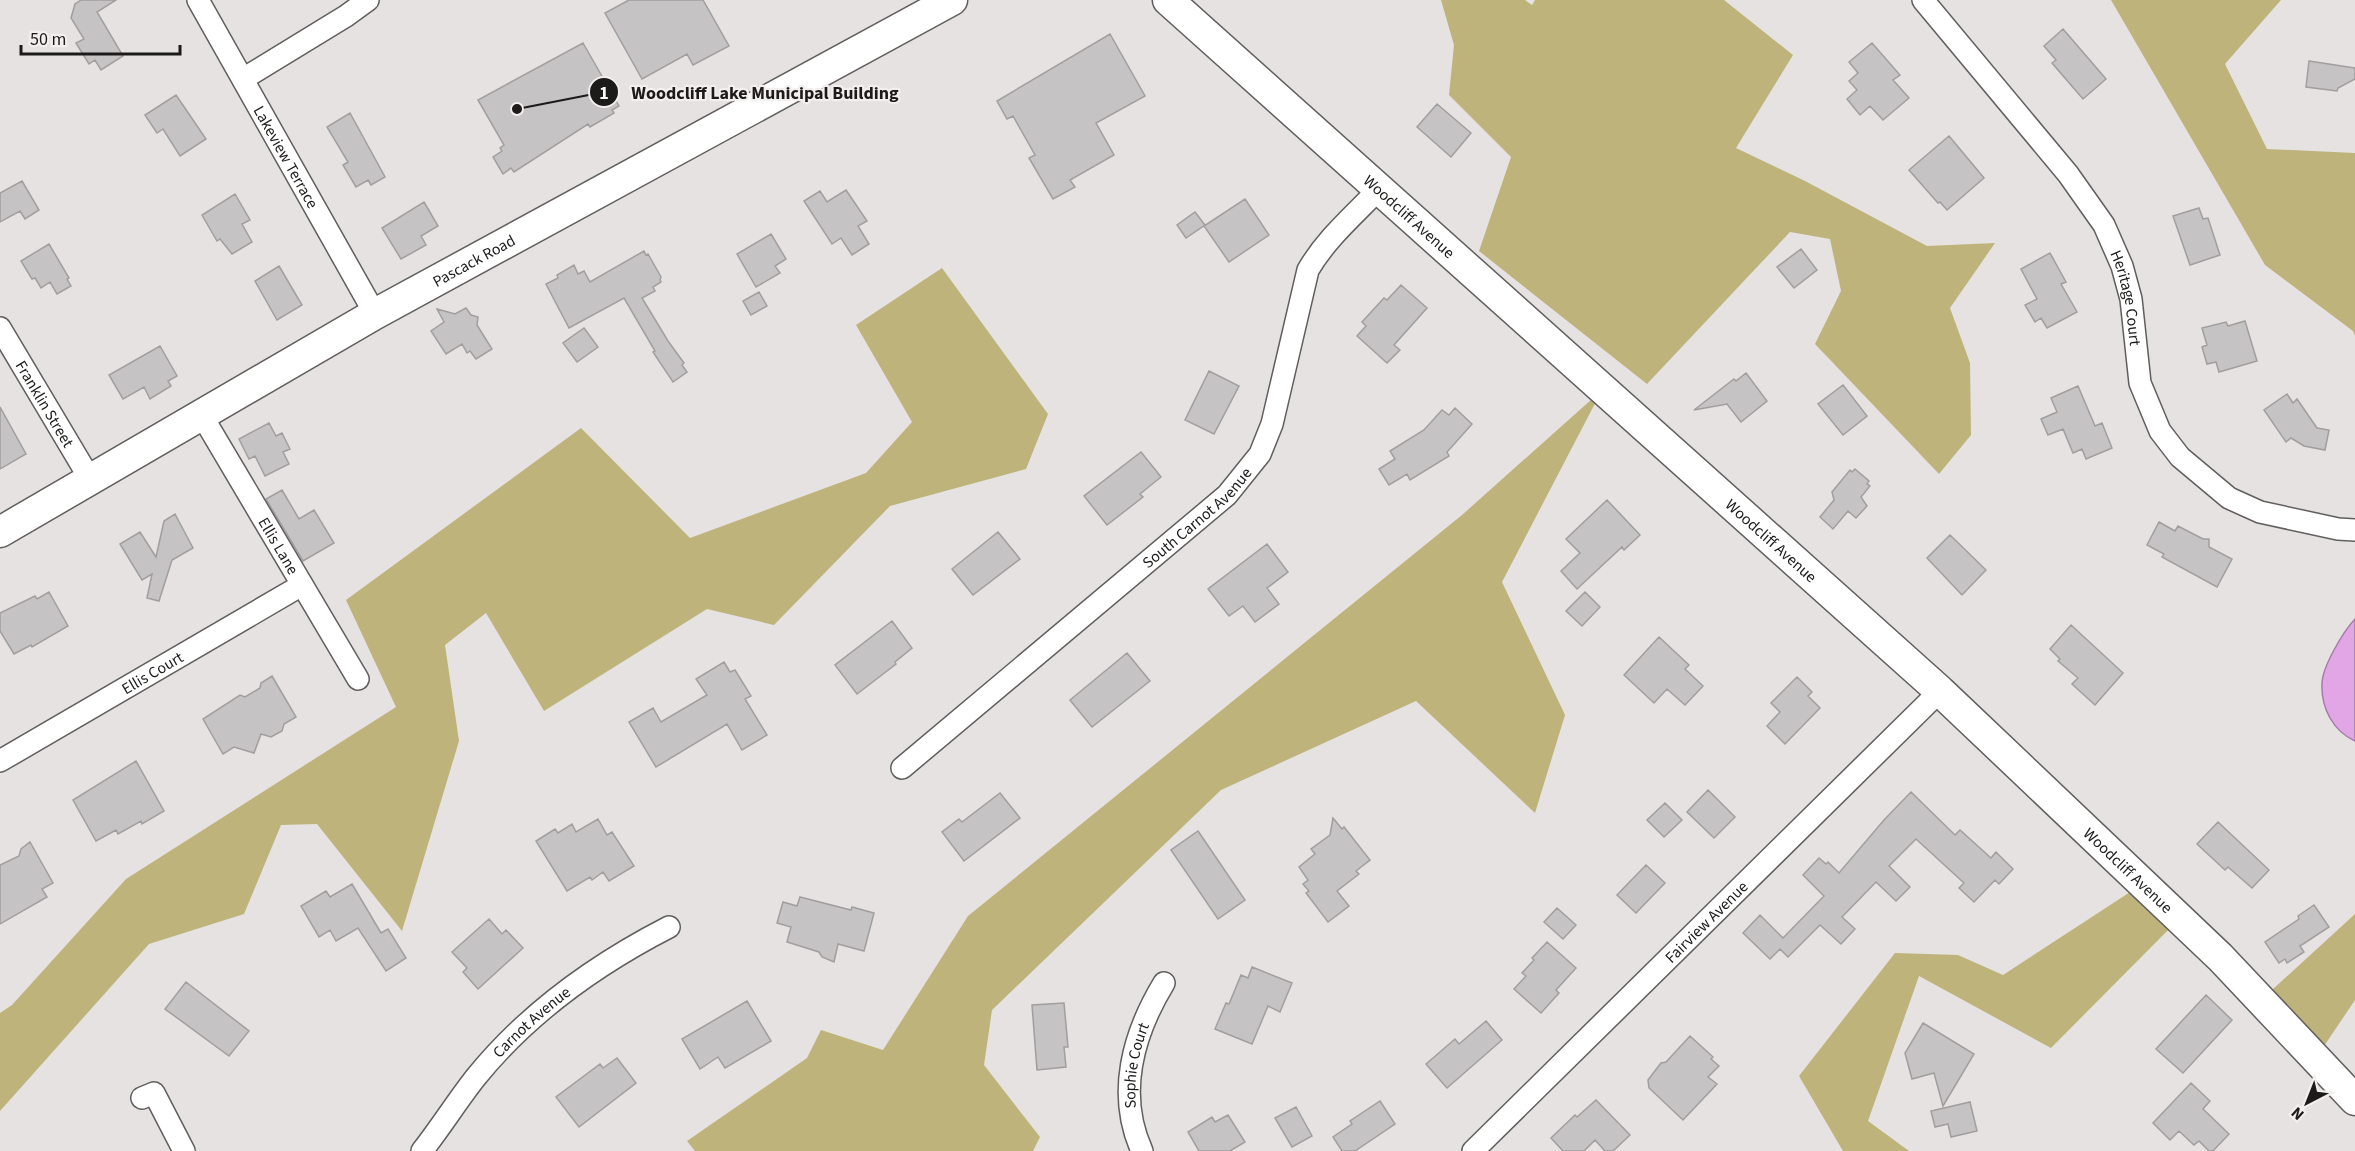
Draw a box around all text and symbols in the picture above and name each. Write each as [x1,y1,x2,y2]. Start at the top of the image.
scale bar [21,18,180,56]
text: 50 m [30,27,66,52]
callout: Woodcliff Lake Municipal Building [589,74,910,110]
text: 1 [599,81,609,106]
text: Woodcliff Lake Municipal Building [631,81,899,106]
street label: Lakeview Terrace [248,102,323,213]
street label: Woodcliff Avenue [1358,170,1459,264]
street label: Pascack Road [429,230,519,293]
street label: Heritage Court [2104,247,2146,347]
street label: Franklin Street [10,357,79,452]
street label: South Carnot Avenue [1138,463,1257,574]
street label: Woodcliff Avenue [1720,494,1821,588]
street label: Ellis Lane [253,513,304,579]
street label: Ellis Court [118,646,188,700]
street label: Woodcliff Avenue [2078,823,2177,919]
street label: Fairview Avenue [1660,876,1753,968]
street label: Carnot Avenue [488,981,575,1063]
street label: Sophie Court [1119,1019,1155,1109]
north arrow [2277,1073,2337,1133]
text: N [2286,1102,2309,1125]

